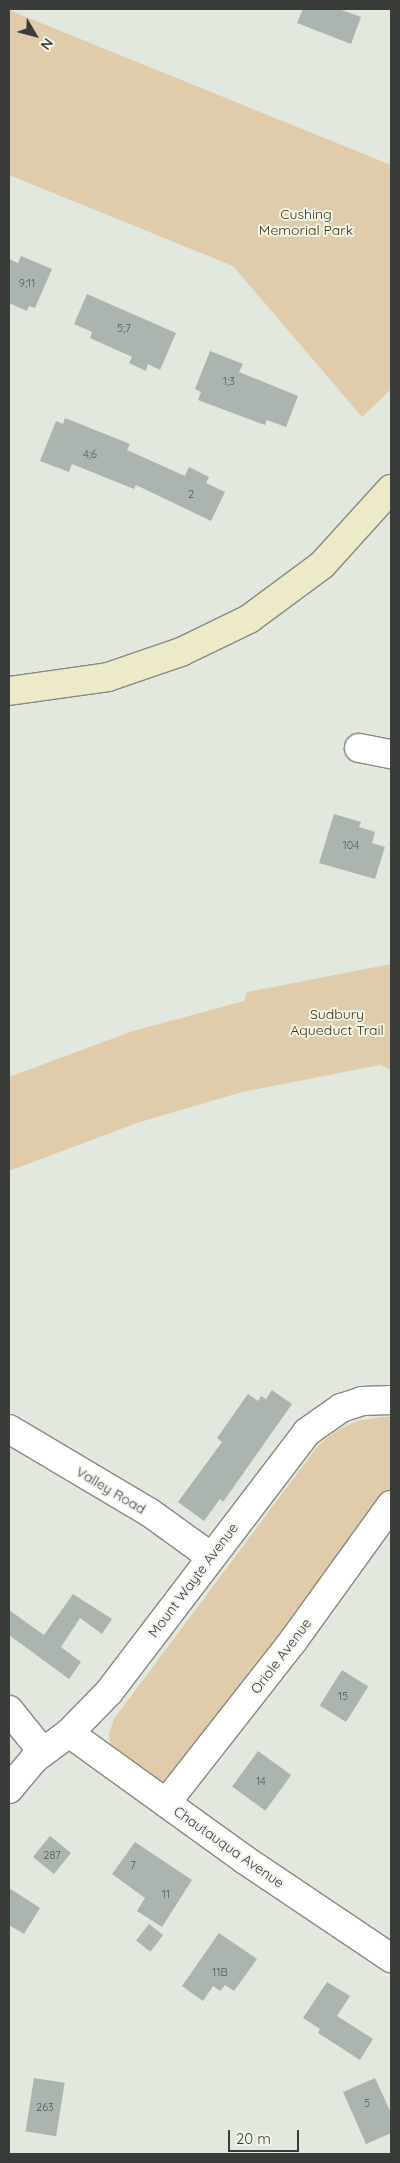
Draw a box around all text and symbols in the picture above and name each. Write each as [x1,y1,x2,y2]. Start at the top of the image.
north arrow [10,10,60,60]
text: N [37,34,57,54]
park label: Cushing Memorial Park [259,206,353,238]
house number: 9;11 [19,276,35,290]
house number: 5;7 [117,321,131,335]
house number: 1;3 [223,374,235,388]
house number: 4;6 [83,447,97,461]
house number: 2 [188,487,194,501]
house number: 104 [343,838,359,852]
park label: Sudbury Aqueduct Trail [290,1006,384,1038]
street label: Valley Road [73,1463,149,1517]
street label: Mount Wayte Avenue [145,1520,241,1640]
street label: Oriole Avenue [247,1615,315,1697]
house number: 15 [338,1689,348,1703]
house number: 14 [256,1774,266,1788]
street label: Chautauqua Avenue [170,1803,288,1891]
house number: 287 [43,1848,61,1862]
house number: 7 [130,1858,136,1872]
house number: 11 [162,1887,170,1901]
house number: 11B [212,1965,228,1979]
house number: 5 [364,2096,370,2110]
house number: 263 [36,2100,54,2114]
scale bar [230,2120,301,2152]
text: 20 m [236,2129,271,2148]

